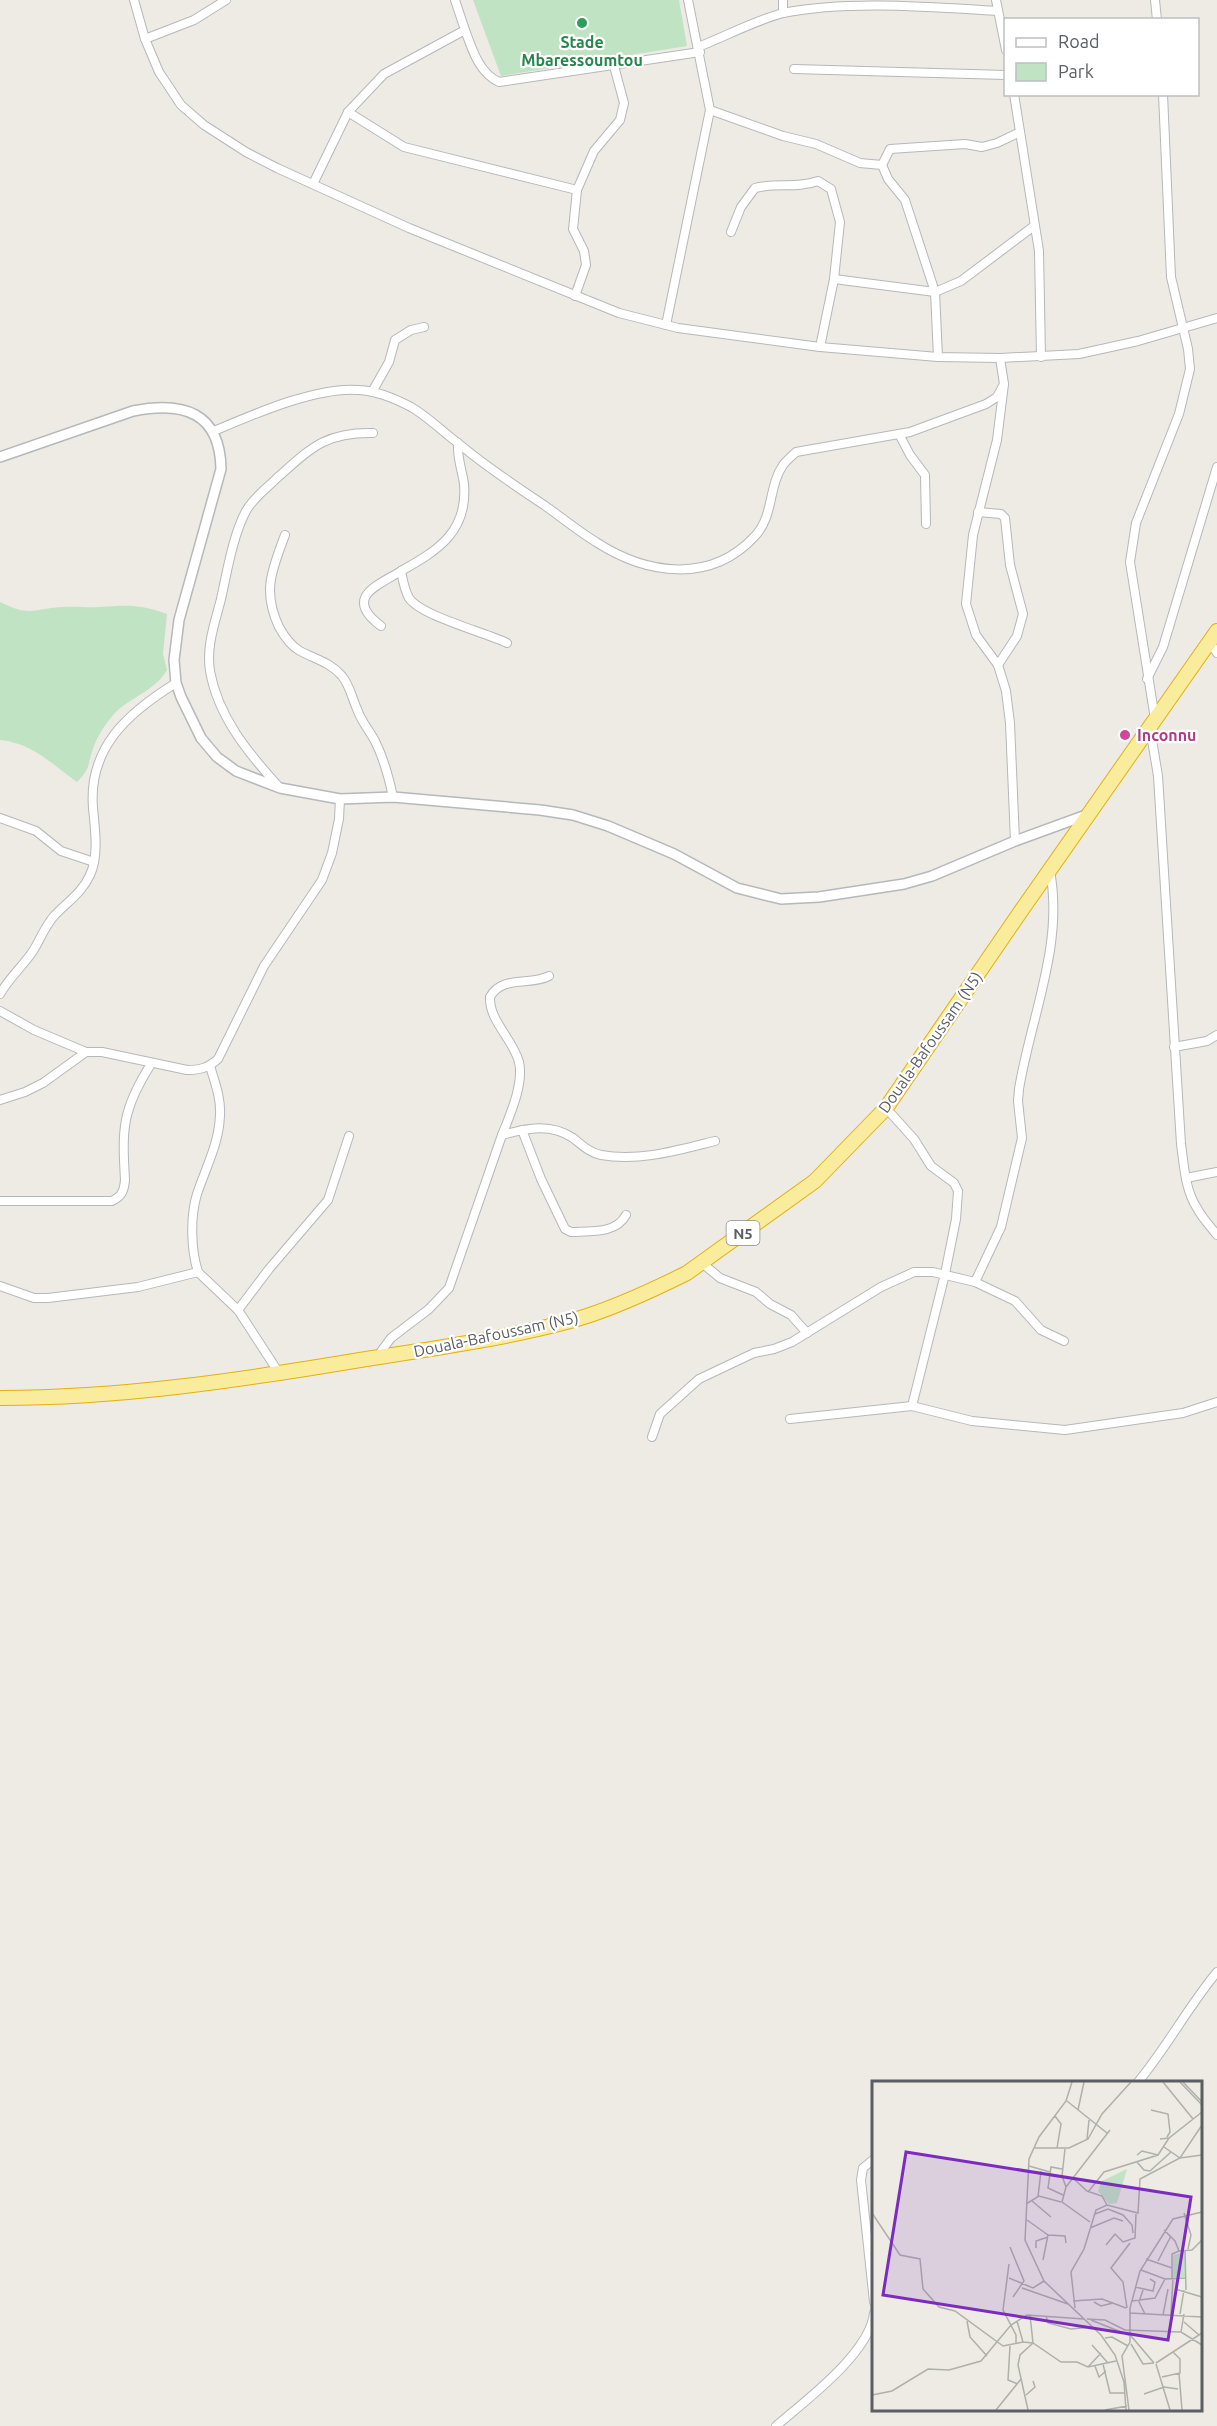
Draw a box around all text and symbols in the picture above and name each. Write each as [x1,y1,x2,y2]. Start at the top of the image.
marker: Stade Mbaressoumtou [575,16,589,30]
legend [1004,18,1199,96]
text: Road [1058,31,1100,51]
place label: Stade Mbaressoumtou [521,33,643,69]
text: Park [1058,61,1094,81]
place label: Inconnu [1137,726,1196,744]
marker: Inconnu [1118,728,1132,742]
street label: Douala-Bafoussam (N5) [874,968,986,1117]
road number: N5 [726,1221,760,1245]
street label: Douala-Bafoussam (N5) [412,1308,580,1361]
inset map [872,2081,1202,2411]

